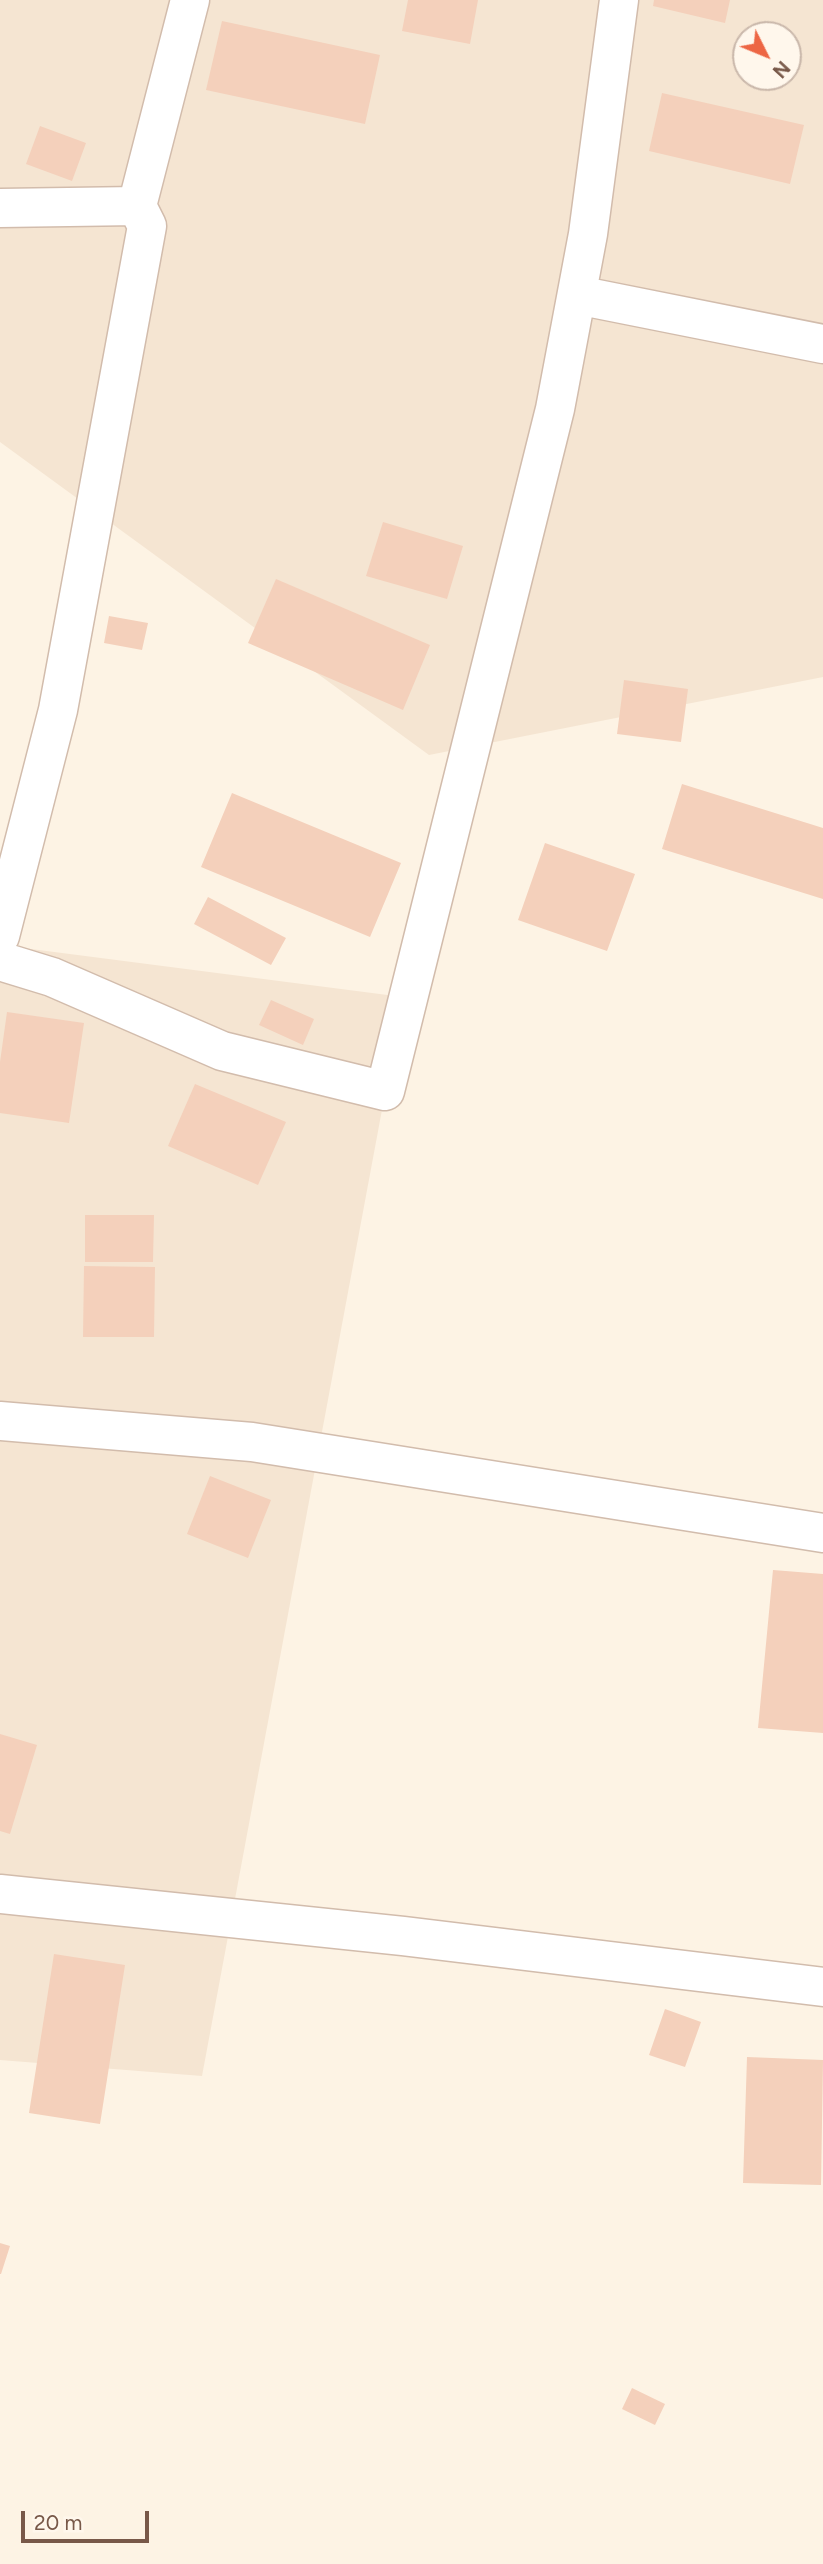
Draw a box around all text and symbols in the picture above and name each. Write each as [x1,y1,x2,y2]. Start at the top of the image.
north arrow [732,21,802,91]
text: N [768,56,795,83]
scale bar [24,2498,152,2542]
text: 20 m [34,2510,82,2535]

